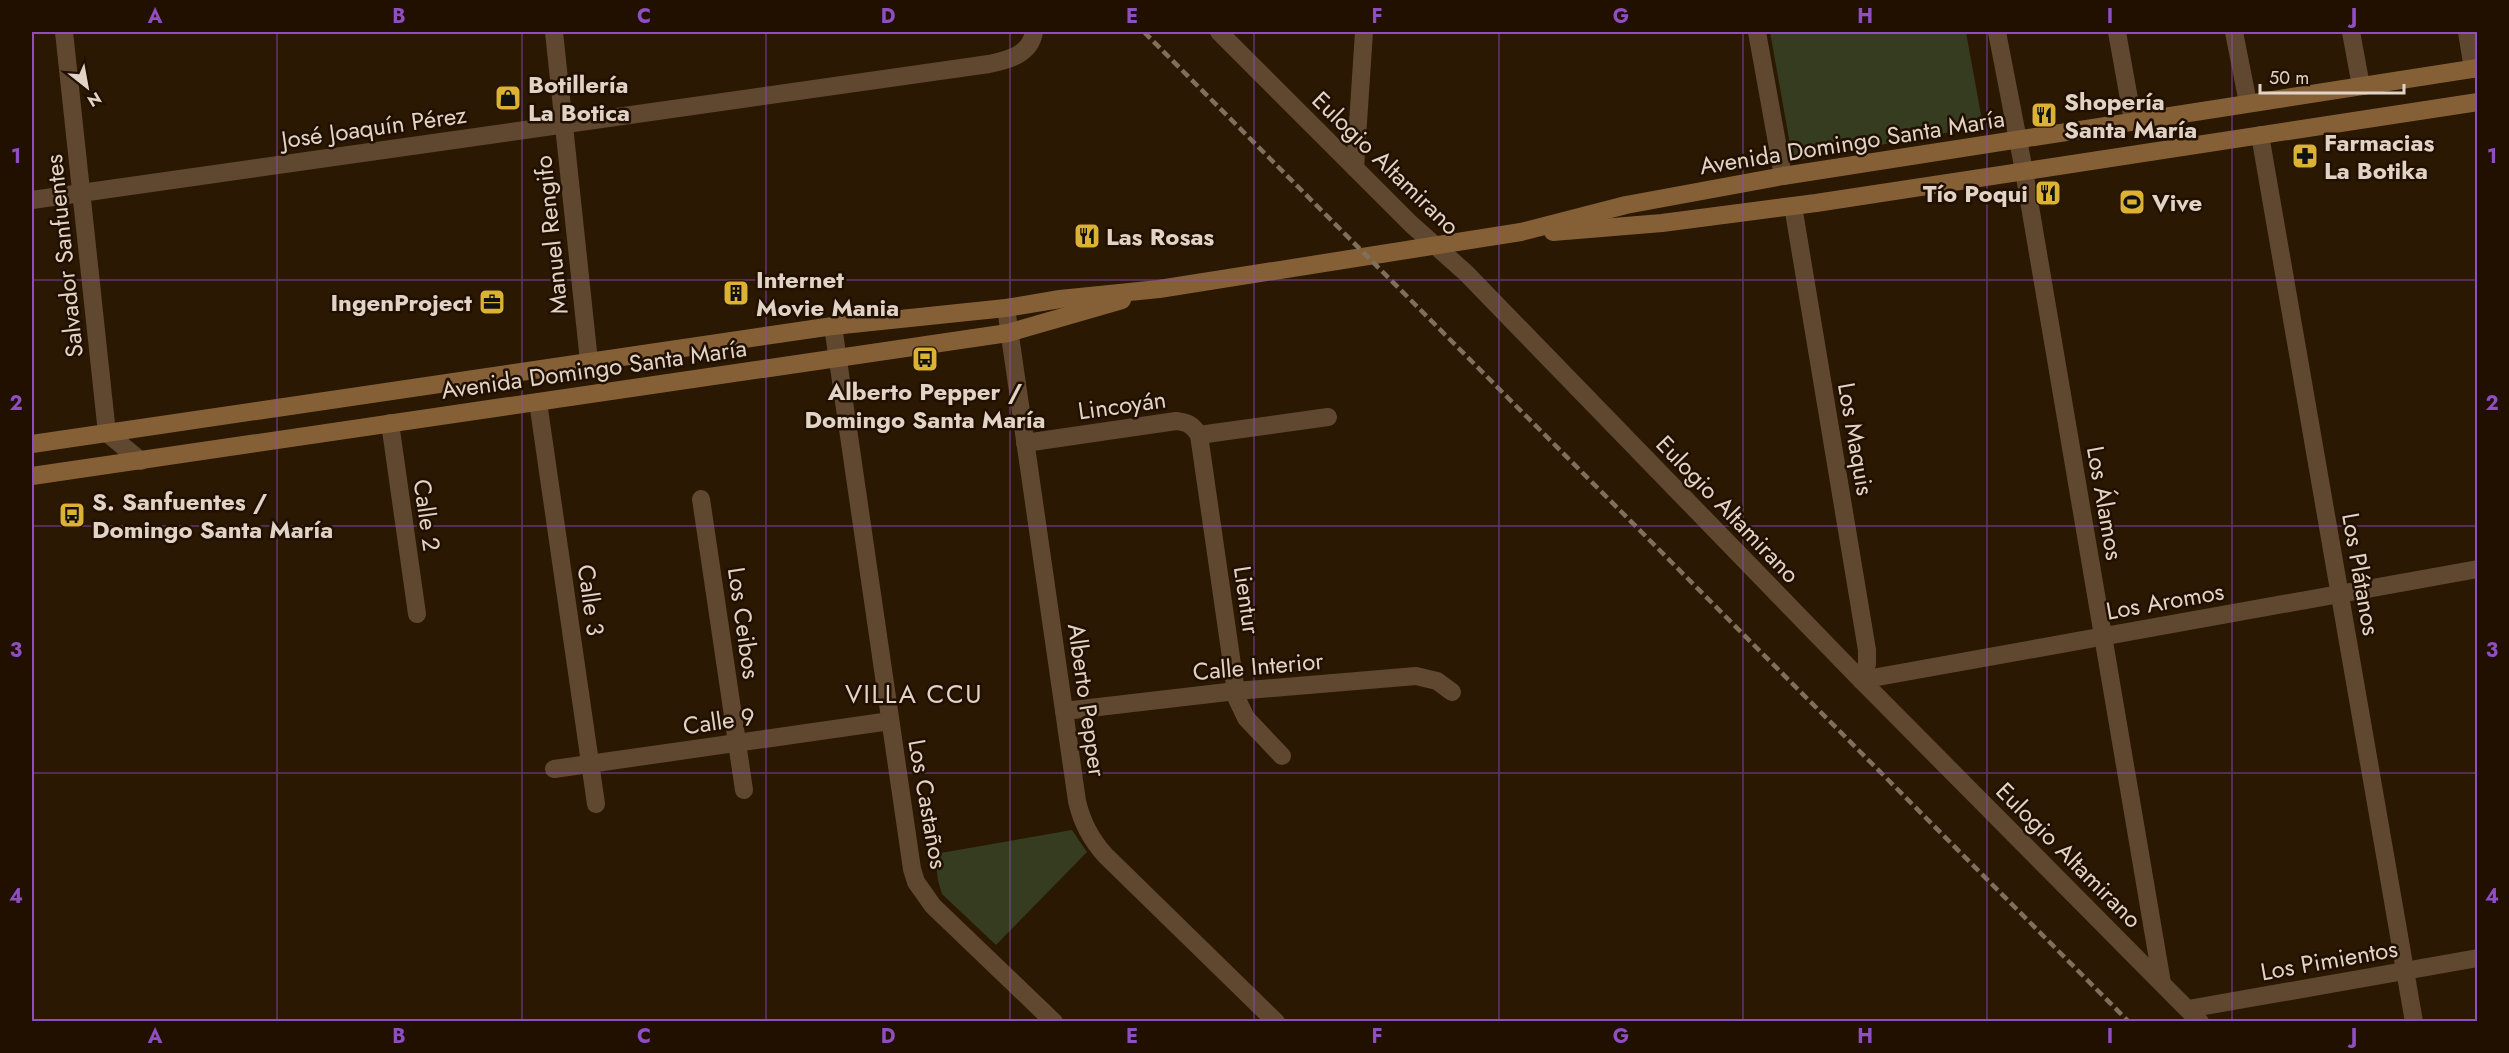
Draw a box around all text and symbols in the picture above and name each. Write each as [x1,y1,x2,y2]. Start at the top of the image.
text: A [147,2,163,31]
text: B [392,2,406,31]
text: C [637,2,651,31]
text: D [881,2,895,31]
text: E [1126,2,1138,31]
text: F [1371,2,1383,31]
text: G [1613,2,1629,31]
text: H [1857,2,1873,31]
text: I [2107,2,2113,31]
text: J [2347,2,2357,31]
north arrow [57,57,117,117]
scale bar [2260,57,2404,95]
text: 50 m [2269,65,2309,91]
place label: Botillería La Botica [528,67,630,130]
shop icon: Botillería La Botica [493,83,523,113]
street label: Eulogio Altamirano [1304,83,1468,243]
place label: Shopería Santa María [2064,84,2197,147]
text: N [83,86,106,113]
street label: José Joaquín Pérez [276,97,469,158]
restaurant icon: Shopería Santa María [2029,100,2059,130]
street label: Avenida Domingo Santa María [1697,101,2007,183]
place label: Farmacias La Botika [2324,125,2434,188]
pharmacy icon: Farmacias La Botika [2290,141,2320,171]
text: 1 [11,142,21,171]
text: 1 [2487,142,2497,171]
street label: Salvador Sanfuentes [36,153,92,359]
street label: Manuel Rengifo [525,154,577,316]
place label: Tío Poqui [1923,176,2028,211]
restaurant icon: Tío Poqui [2033,178,2063,208]
place label: Vive [2151,185,2202,220]
sports icon: Vive [2117,187,2147,217]
place label: Las Rosas [1106,219,1214,254]
restaurant icon: Las Rosas [1072,221,1102,251]
place label: Internet Movie Mania [756,262,899,325]
building icon: Internet Movie Mania [721,278,751,308]
place label: IngenProject [330,285,472,320]
office icon: IngenProject [477,287,507,317]
street label: Avenida Domingo Santa María [439,330,749,408]
bus stop icon: Alberto Pepper / Domingo Santa María [910,344,940,374]
place label: Alberto Pepper / Domingo Santa María [804,374,1046,437]
street label: Los Maquis [1829,380,1883,498]
street label: Lincoyán [1076,382,1168,428]
text: 2 [9,389,23,418]
text: 2 [2485,389,2499,418]
street label: Eulogio Altamirano [1648,427,1808,591]
street label: Los Álamos [2078,443,2132,563]
street label: Calle 2 [405,477,449,553]
place label: S. Sanfuentes / Domingo Santa María [92,484,333,547]
bus stop icon: S. Sanfuentes / Domingo Santa María [57,500,87,530]
street label: Los Plátanos [2333,510,2389,638]
street label: Calle 3 [569,562,613,638]
street label: Lientur [1225,564,1269,637]
street label: Los Ceibos [719,565,769,681]
street label: Los Aromos [2103,573,2227,629]
street label: Alberto Pepper [1059,621,1115,780]
text: 3 [10,636,22,665]
text: 3 [2486,636,2498,665]
street label: Calle Interior [1191,643,1326,689]
district label: VILLA CCU [845,675,983,713]
street label: Calle 9 [681,699,757,743]
street label: Los Castaños [899,736,957,872]
street label: Eulogio Altamirano [1988,774,2150,936]
text: 4 [9,882,23,911]
text: 4 [2485,882,2499,911]
street label: Los Pimientos [2258,931,2400,989]
text: A [147,1022,163,1051]
text: B [392,1022,406,1051]
text: C [637,1022,651,1051]
text: D [881,1022,895,1051]
text: E [1126,1022,1138,1051]
text: F [1371,1022,1383,1051]
text: G [1613,1022,1629,1051]
text: H [1857,1022,1873,1051]
text: I [2107,1022,2113,1051]
text: J [2347,1022,2357,1051]

